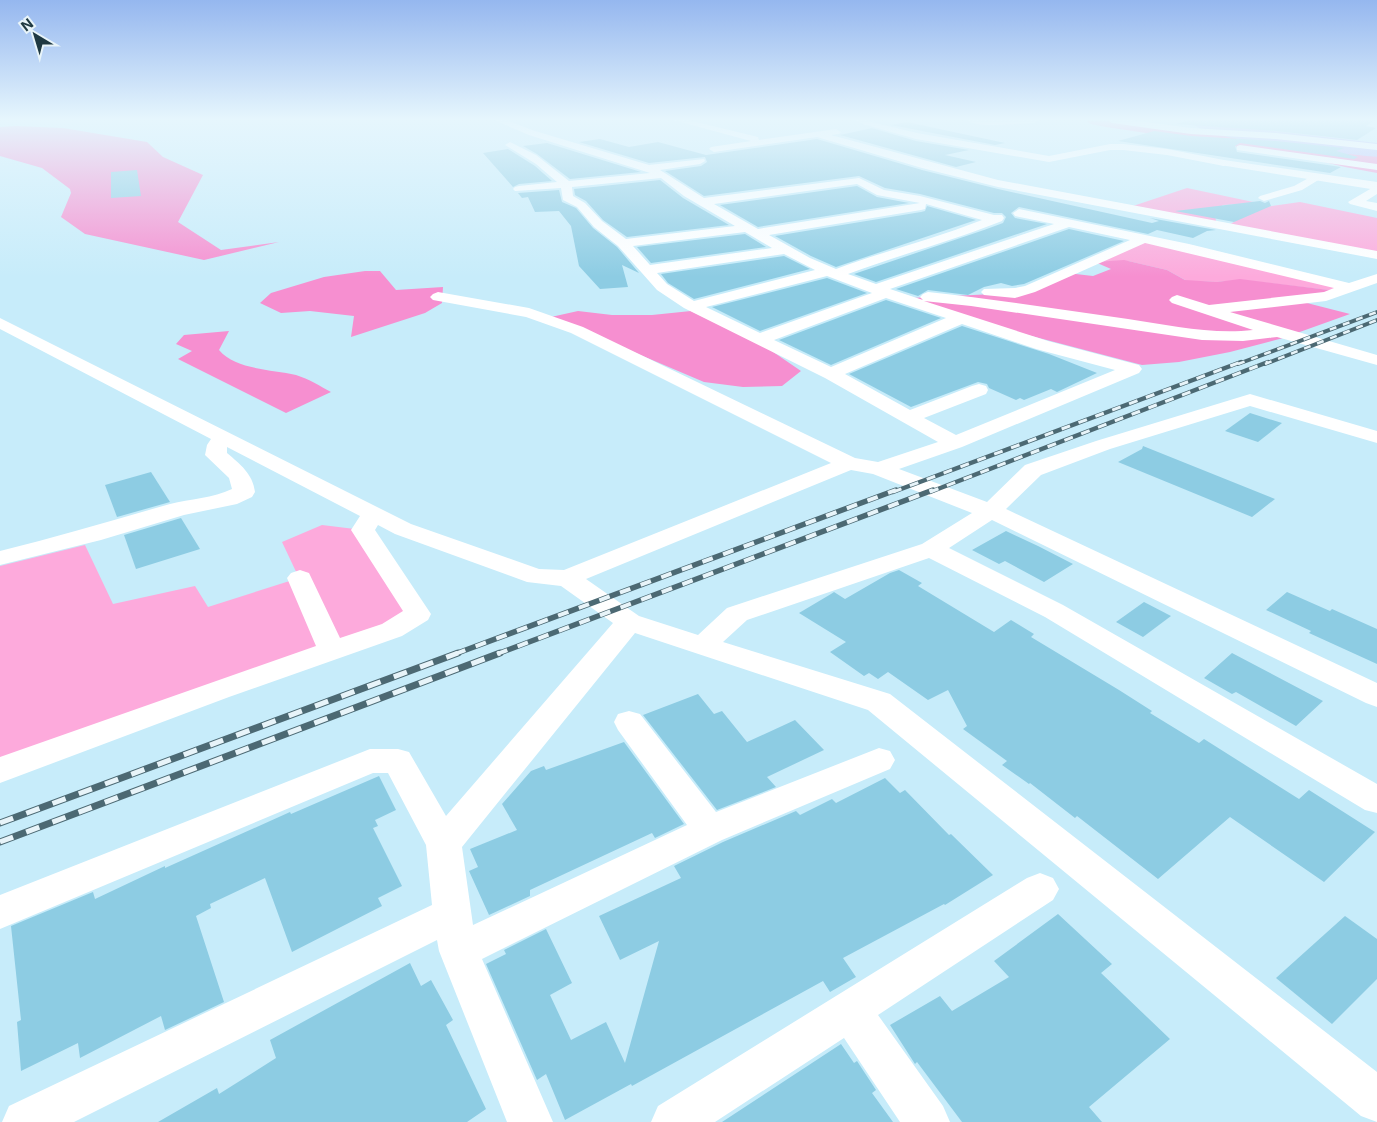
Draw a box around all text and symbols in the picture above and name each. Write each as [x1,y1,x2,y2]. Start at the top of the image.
north arrow [10,10,60,60]
text: N [17,14,36,34]

